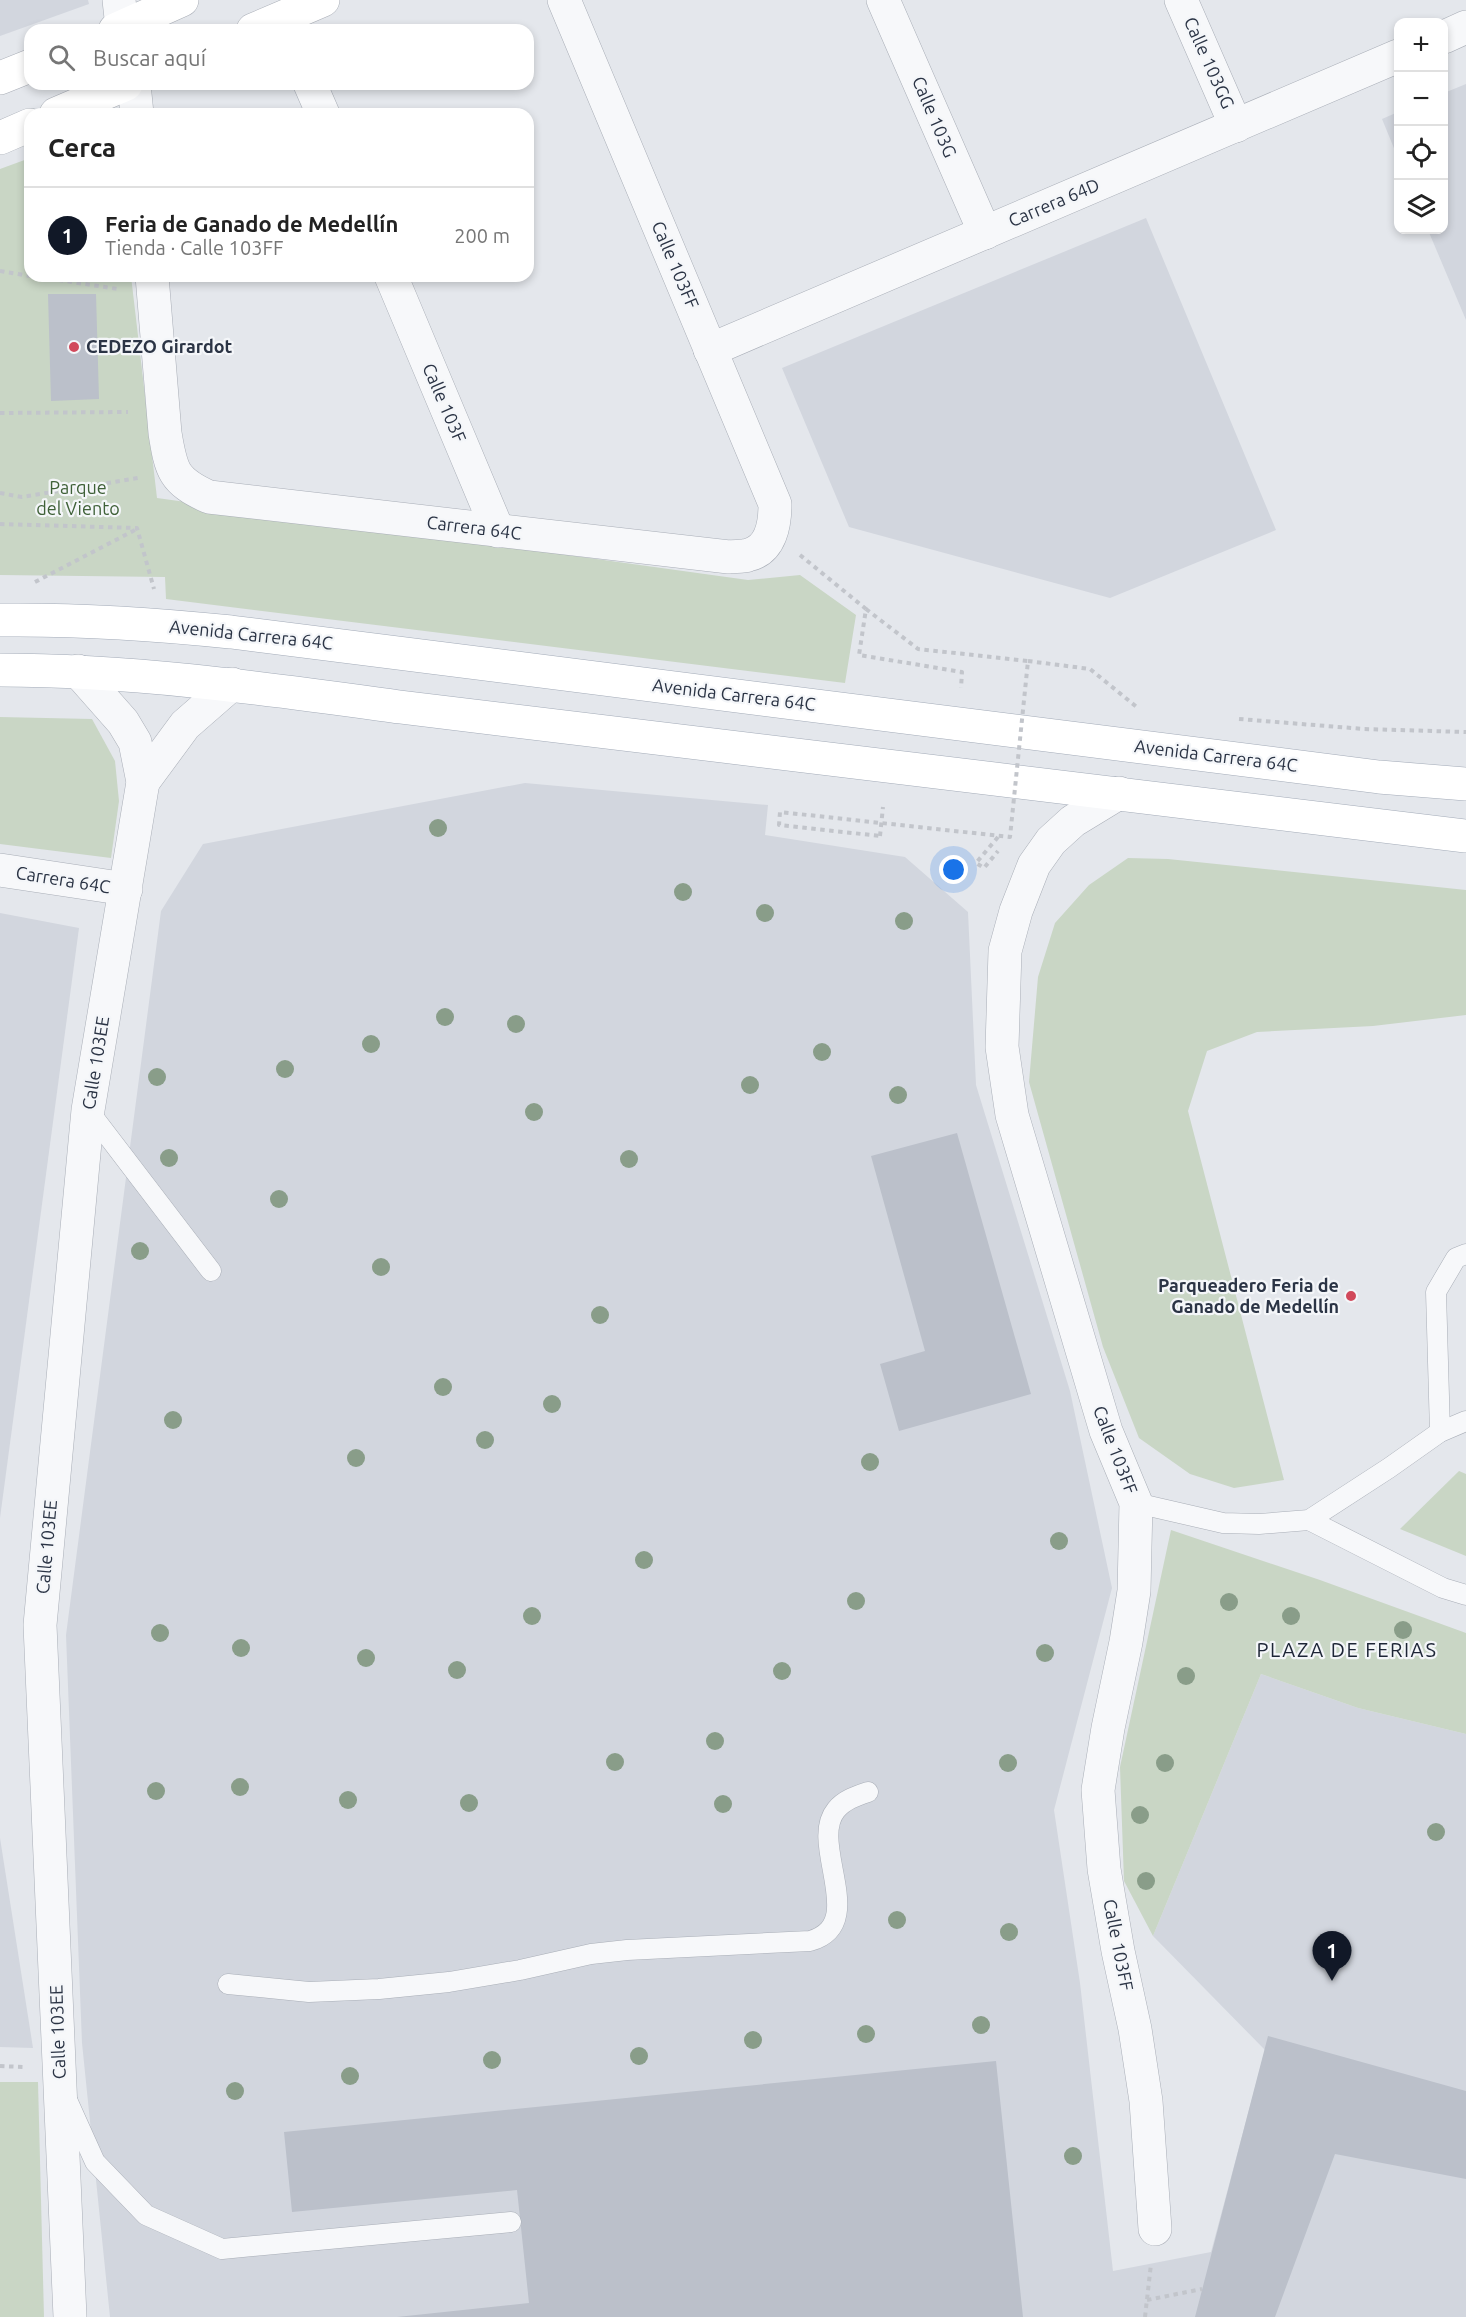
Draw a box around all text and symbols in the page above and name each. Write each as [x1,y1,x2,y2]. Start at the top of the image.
street label: Calle 103GG [1181,14,1239,111]
map controls [1394,18,1448,234]
button: + [1394,18,1448,72]
search box [24,24,534,90]
icon: search [45,41,78,74]
text: Buscar aquí [93,45,206,70]
button: − [1394,72,1448,126]
street label: Calle 103G [909,73,961,160]
button: locate [1394,126,1448,180]
text: Cerca [48,133,116,162]
street label: Carrera 64D [1005,174,1102,230]
button: layers [1394,180,1448,234]
text: Feria de Ganado de Medellín [105,211,398,236]
street label: Calle 103FF [649,218,703,311]
text: 1 [62,224,73,247]
text: 200 m [454,224,510,247]
text: Tienda · Calle 103FF [105,236,283,259]
place label: CEDEZO Girardot [86,336,233,356]
marker: CEDEZO Girardot [67,340,81,354]
street label: Calle 103F [419,360,470,445]
park label: Parque del Viento [36,477,120,518]
street label: Carrera 64C [426,511,523,543]
street label: Avenida Carrera 64C [168,615,334,653]
street label: Avenida Carrera 64C [651,674,817,714]
street label: Avenida Carrera 64C [1133,735,1299,775]
your location [939,855,968,884]
street label: Carrera 64C [14,862,112,896]
street label: Calle 103EE [78,1015,112,1111]
place label: Parqueadero Feria de Ganado de Medellín [1158,1275,1339,1316]
marker: Parqueadero Feria de Ganado de Medellín [1344,1289,1358,1303]
street label: Calle 103FF [1090,1403,1142,1497]
street label: Calle 103EE [32,1499,60,1595]
district label: PLAZA DE FERIAS [1257,1638,1437,1661]
street label: Calle 103FF [1100,1897,1138,1992]
pin: 1 [1312,1932,1352,1981]
street label: Calle 103EE [45,1984,69,2080]

